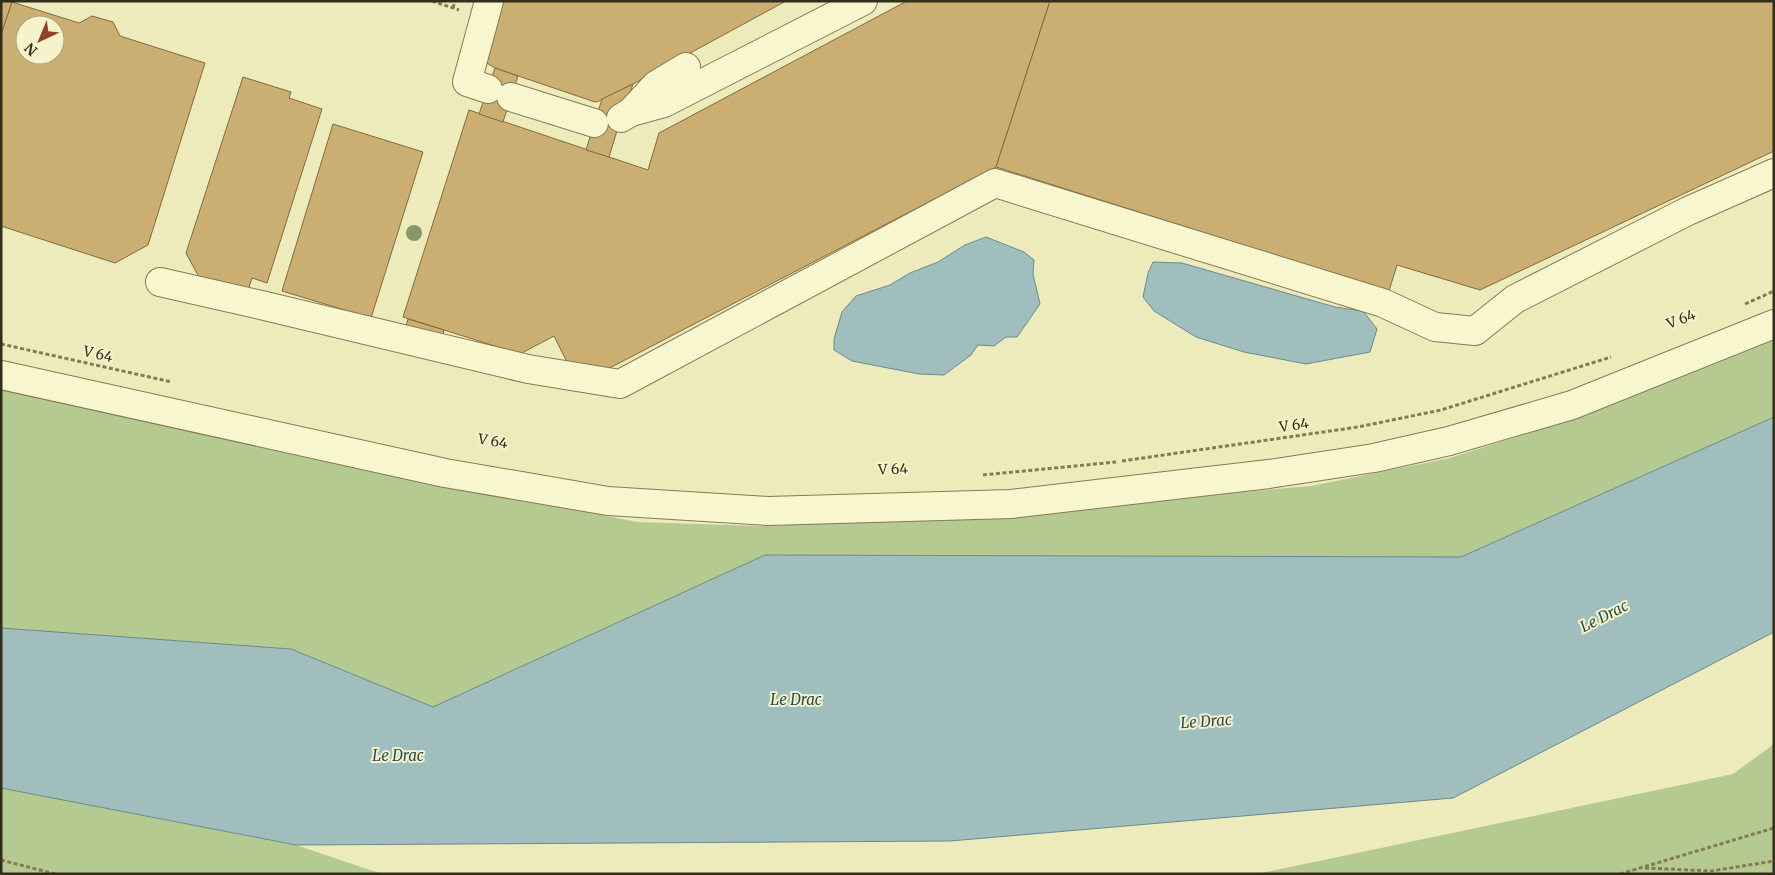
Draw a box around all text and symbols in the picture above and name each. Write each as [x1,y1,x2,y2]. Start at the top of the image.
north arrow [15,15,65,65]
text: N [21,39,41,60]
street label: V 64 [1663,305,1698,333]
street label: V 64 [81,342,115,366]
street label: V 64 [1277,414,1310,436]
street label: V 64 [476,430,509,452]
street label: V 64 [877,459,909,479]
water label: Le Drac [1577,596,1631,636]
water label: Le Drac [770,690,822,709]
water label: Le Drac [1180,710,1232,732]
water label: Le Drac [372,746,424,765]

